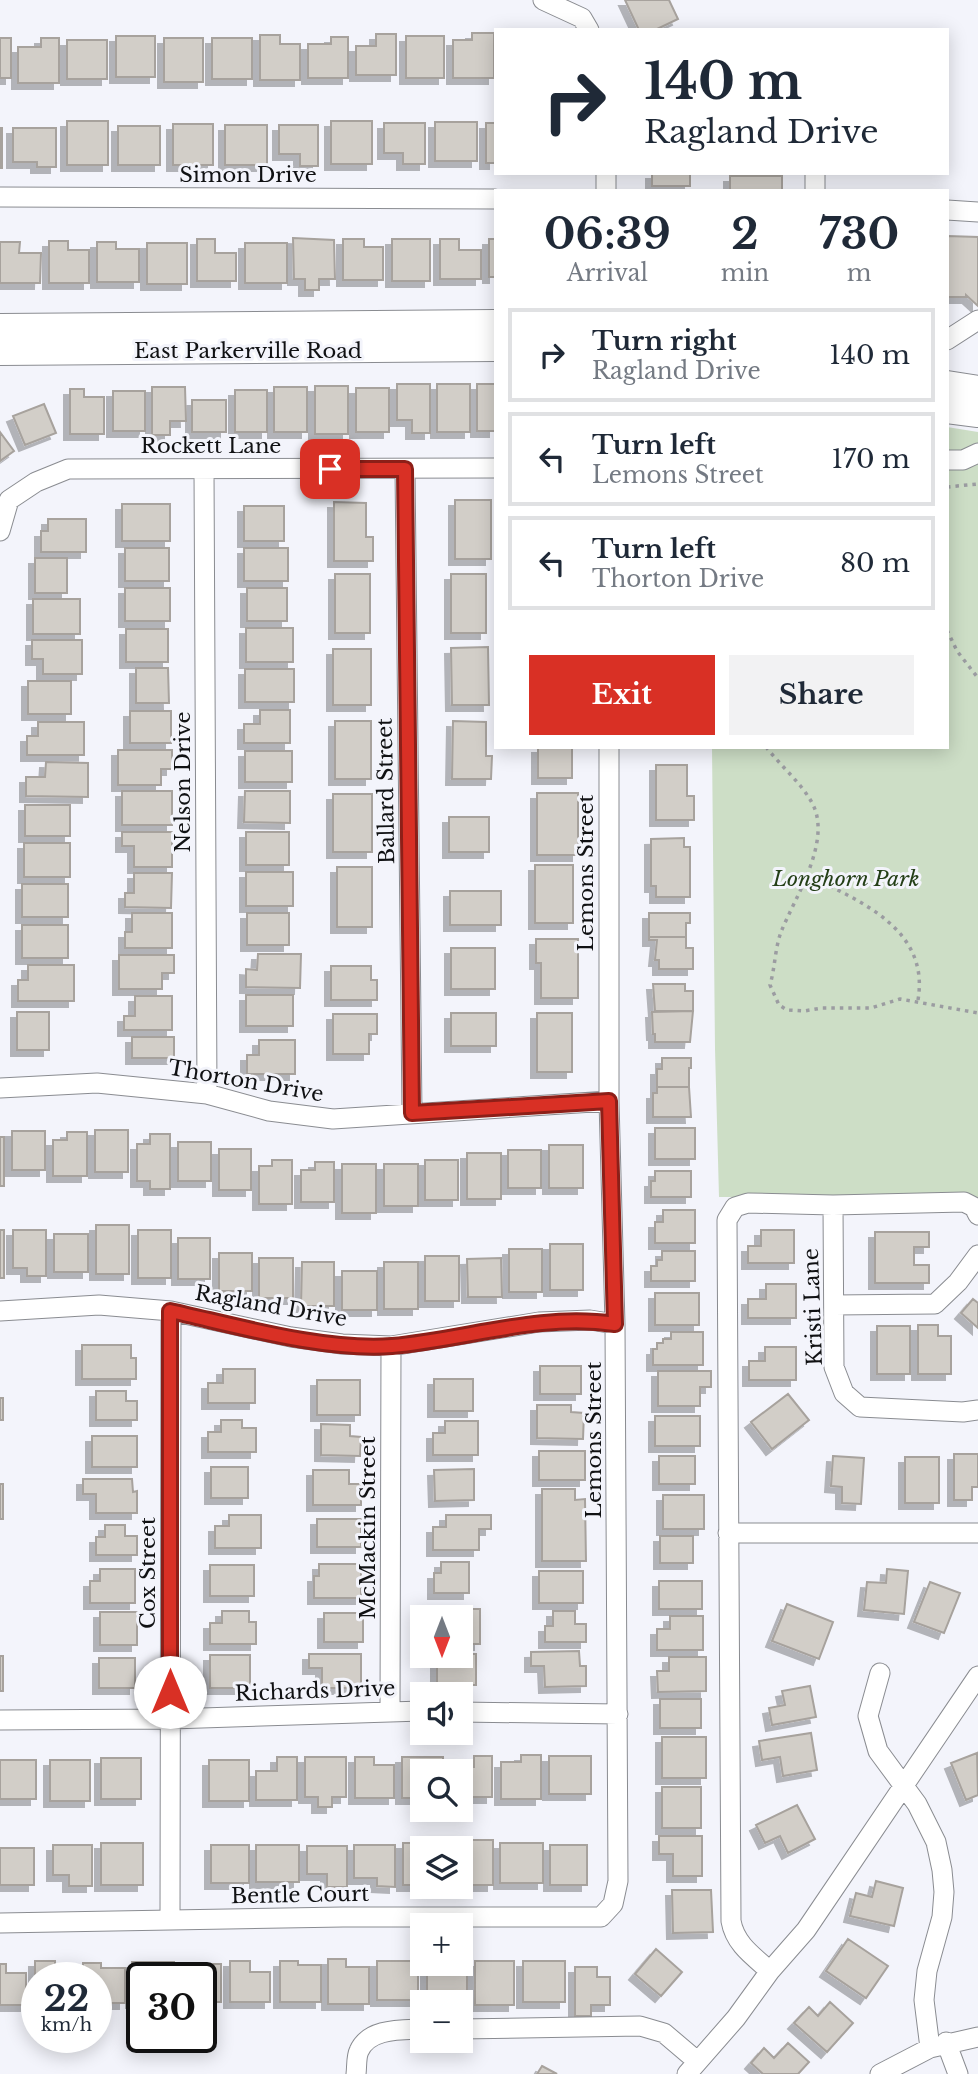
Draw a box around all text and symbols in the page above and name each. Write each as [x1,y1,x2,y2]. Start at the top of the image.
text: 140 m [644,51,802,112]
icon: right [529,56,620,147]
text: Ragland Drive [644,112,879,152]
street label: Simon Drive [179,162,317,188]
text: 06:39 [544,208,671,260]
text: 2 [731,208,759,260]
text: 730 [819,208,899,260]
text: Arrival [567,259,648,287]
text: min [721,259,769,287]
text: m [847,259,871,287]
text: Turn right [592,325,737,357]
icon: right [533,336,571,374]
street label: East Parkerville Road [134,338,362,364]
text: 140 m [829,339,910,371]
text: Ragland Drive [592,357,761,385]
text: Turn left [592,429,716,461]
street label: Rockett Lane [141,433,281,459]
pin [300,439,360,499]
icon: left [533,440,571,478]
text: 170 m [831,443,910,475]
icon: arrive [311,450,349,488]
text: Lemons Street [592,461,764,489]
text: Turn left [592,533,716,565]
icon: left [533,544,571,582]
text: 80 m [840,547,910,579]
text: Thorton Drive [592,565,764,593]
button: Exit [529,655,715,735]
button: Share [729,655,914,735]
street label: Nelson Drive [170,712,196,852]
street label: Ballard Street [372,718,400,864]
street label: Lemons Street [573,795,599,951]
park label: Longhorn Park [771,866,920,892]
street label: Thorton Drive [166,1055,326,1107]
street label: Kristi Lane [798,1248,828,1366]
street label: Ragland Drive [193,1280,349,1332]
street label: Lemons Street [581,1362,607,1518]
street label: McMackin Street [355,1436,381,1620]
street label: Cox Street [135,1517,161,1629]
north arrow [410,1605,472,1668]
map controls [410,1605,473,2053]
position arrow [133,1655,207,1729]
street label: Richards Drive [234,1675,396,1707]
button: sound [410,1682,473,1745]
button: search [410,1759,473,1822]
button: layers [410,1836,473,1899]
street label: Bentle Court [231,1881,369,1909]
button: + [410,1913,473,1976]
speed limit sign: 30 [126,1962,217,2053]
text: 22 [44,1977,89,2020]
button: − [410,1990,473,2053]
text: km/h [41,2014,92,2036]

